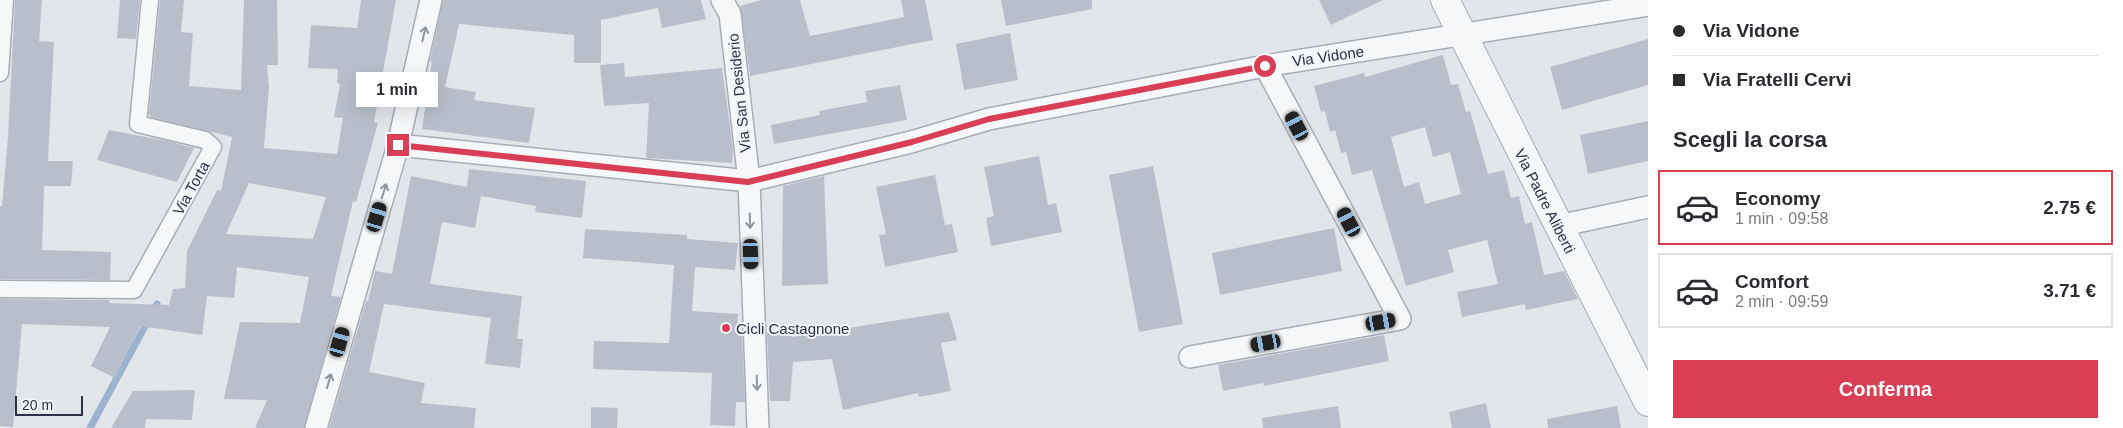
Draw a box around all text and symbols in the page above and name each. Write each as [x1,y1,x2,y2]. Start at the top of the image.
text: Via Vidone [1703,20,1799,41]
one-way arrow [420,26,429,42]
street label: Via San Desiderio [724,33,754,153]
street label: Via Vidone [1291,43,1365,69]
route start [1254,55,1276,77]
text: Via Fratelli Cervi [1703,69,1852,90]
callout: 1 min [357,72,439,108]
text: 1 min [376,81,418,98]
car [1283,109,1310,143]
text: Scegli la corsa [1673,127,1827,152]
route end [387,134,409,156]
street label: Via Padre Aliberti [1511,146,1579,256]
street label: Via Torta [169,158,213,218]
one-way arrow [380,184,390,200]
icon: car [1675,185,1720,230]
text: Economy [1735,188,1821,209]
text: 2.75 € [2043,197,2096,218]
car [365,200,388,234]
car [1335,205,1362,239]
text: 1 min · 09:58 [1735,210,1828,227]
one-way arrow [745,212,755,229]
car [742,239,759,269]
icon: car [1675,268,1720,313]
text: Comfort [1735,271,1809,292]
text: 3.71 € [2043,280,2096,301]
text: 2 min · 09:59 [1735,293,1828,310]
car [1364,312,1397,332]
place label: Cicli Castagnone [736,320,849,337]
marker: Cicli Castagnone [720,322,732,334]
car [328,326,351,358]
car [1249,333,1282,353]
button: Conferma [1673,360,2098,418]
one-way arrow [325,374,335,390]
one-way arrow [752,375,761,391]
scale bar [15,393,82,416]
text: 20 m [22,397,53,413]

